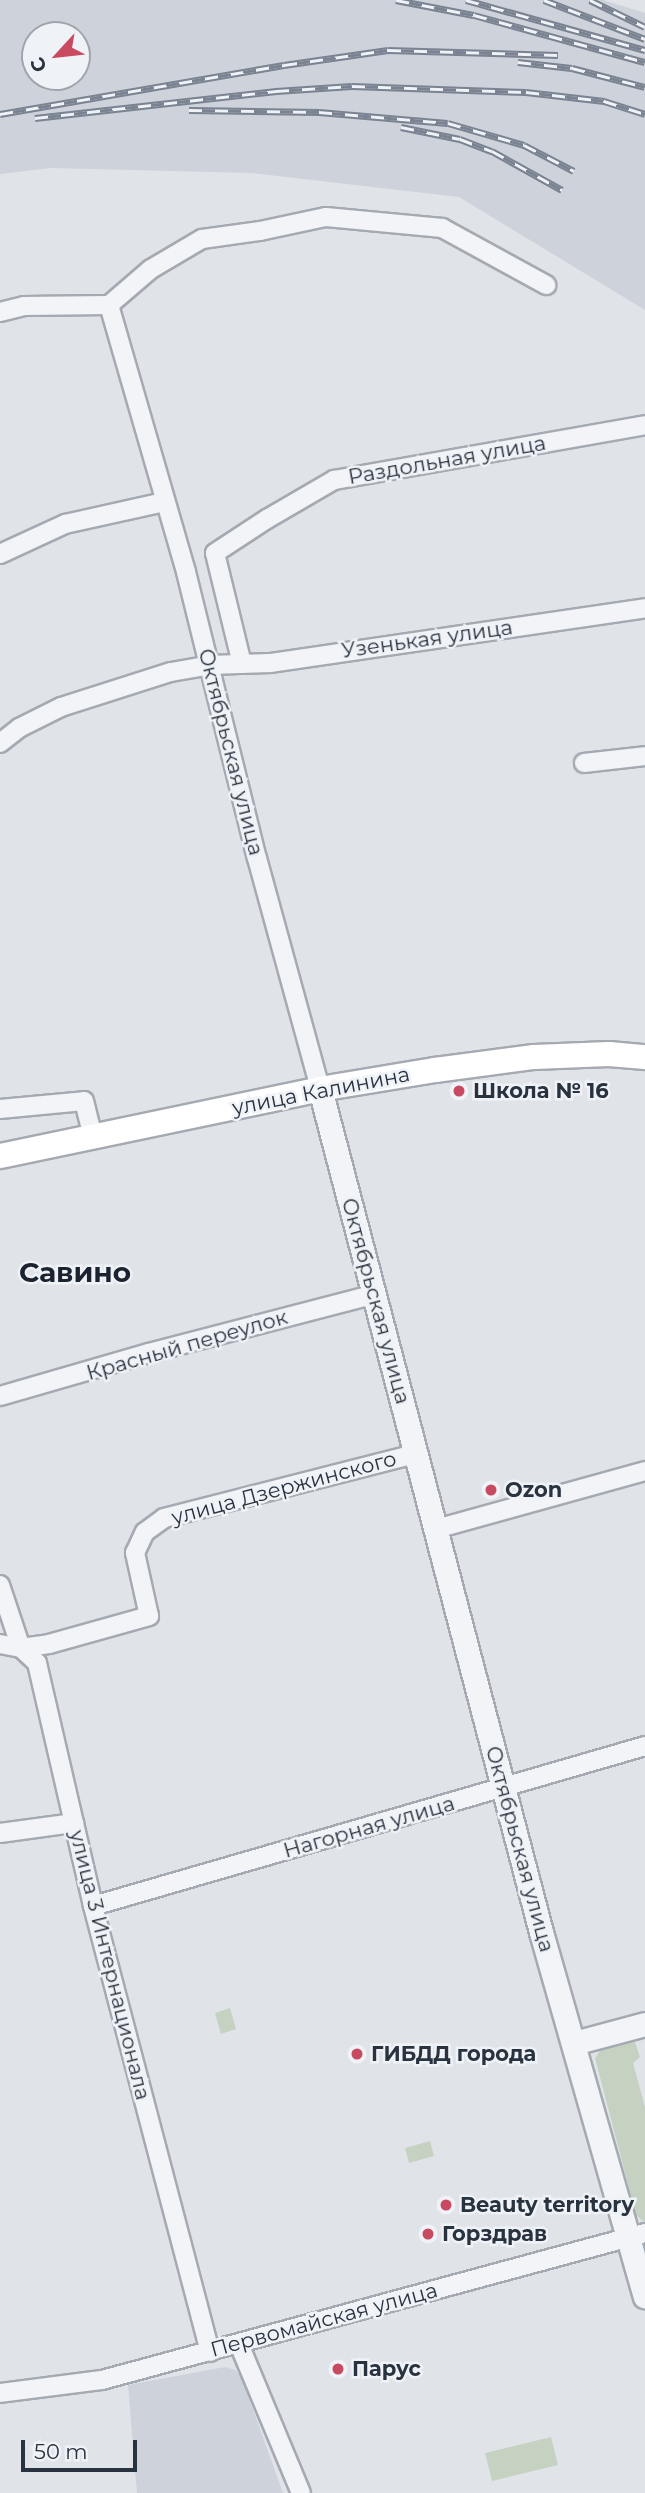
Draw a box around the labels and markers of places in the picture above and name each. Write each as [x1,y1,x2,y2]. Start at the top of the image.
place label: Школа № 16 [473,1078,609,1104]
marker: Школа № 16 [451,1083,467,1099]
place label: Ozon [505,1477,562,1503]
marker: Ozon [483,1482,499,1498]
place label: ГИБДД города [371,2041,536,2067]
marker: ГИБДД города [349,2046,365,2062]
place label: Beauty territory [460,2192,634,2218]
marker: Beauty territory [438,2197,454,2213]
place label: Горздрав [442,2221,547,2247]
marker: Горздрав [420,2226,436,2242]
place label: Парус [352,2356,421,2382]
marker: Парус [330,2361,346,2377]

